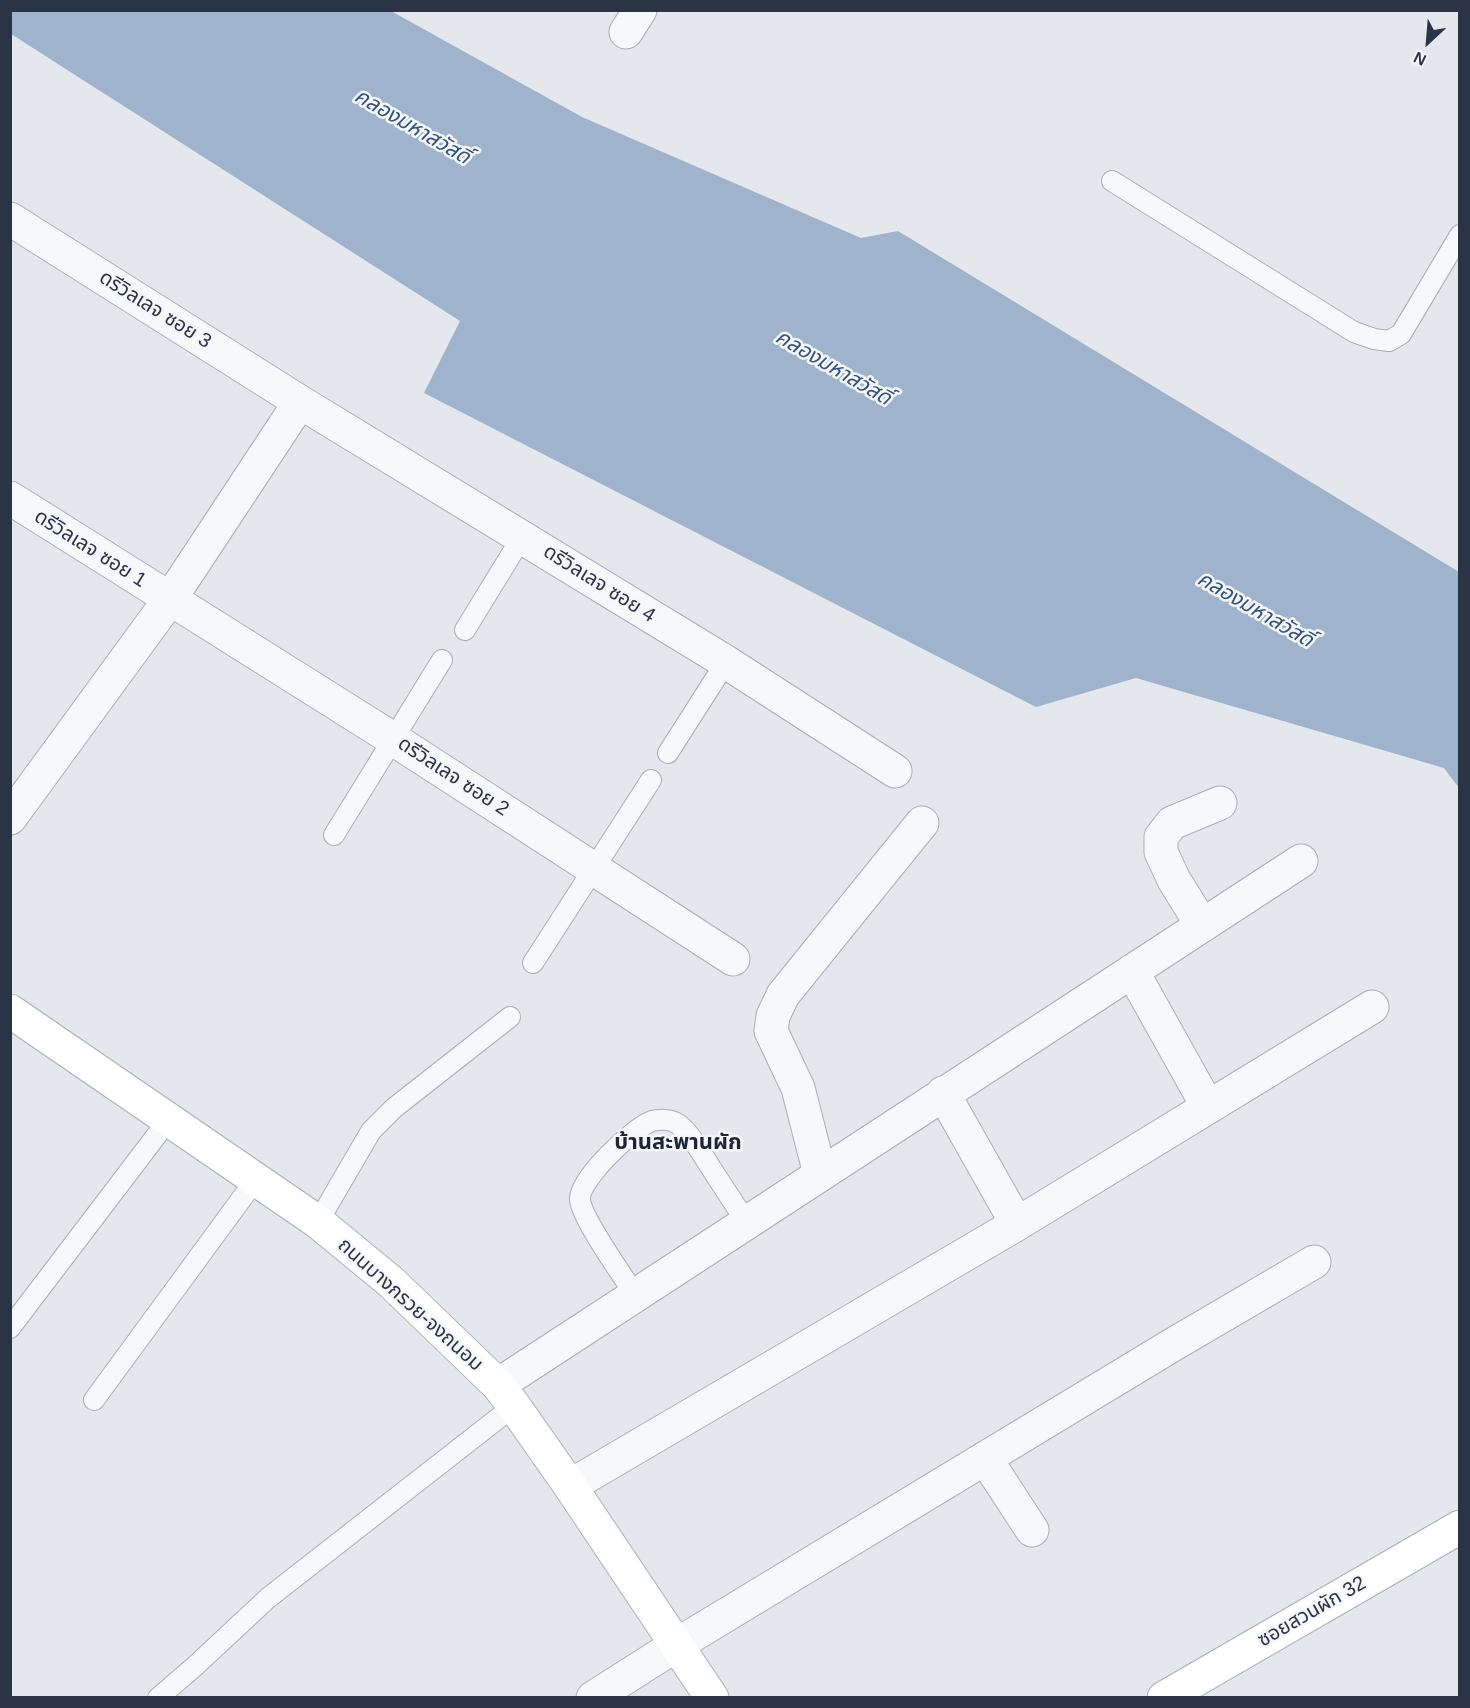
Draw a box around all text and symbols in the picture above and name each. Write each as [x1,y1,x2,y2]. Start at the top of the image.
north arrow [1398,12,1458,72]
text: N [1411,48,1429,69]
water label: คลองมหาสวัสดิ์ [350,84,474,170]
street label: ดรีวิลเลจ ซอย 3 [94,266,216,354]
water label: คลองมหาสวัสดิ์ [771,325,895,411]
street label: ดรีวิลเลจ ซอย 1 [29,505,151,593]
street label: ดรีวิลเลจ ซอย 4 [538,540,660,628]
water label: คลองมหาสวัสดิ์ [1193,567,1317,653]
street label: ดรีวิลเลจ ซอย 2 [393,732,513,822]
district label: บ้านสะพานผัก [614,1130,742,1156]
street label: ถนนบางกรวย-จงถนอม [332,1233,488,1377]
street label: ซอยสวนผัก 32 [1254,1571,1370,1653]

